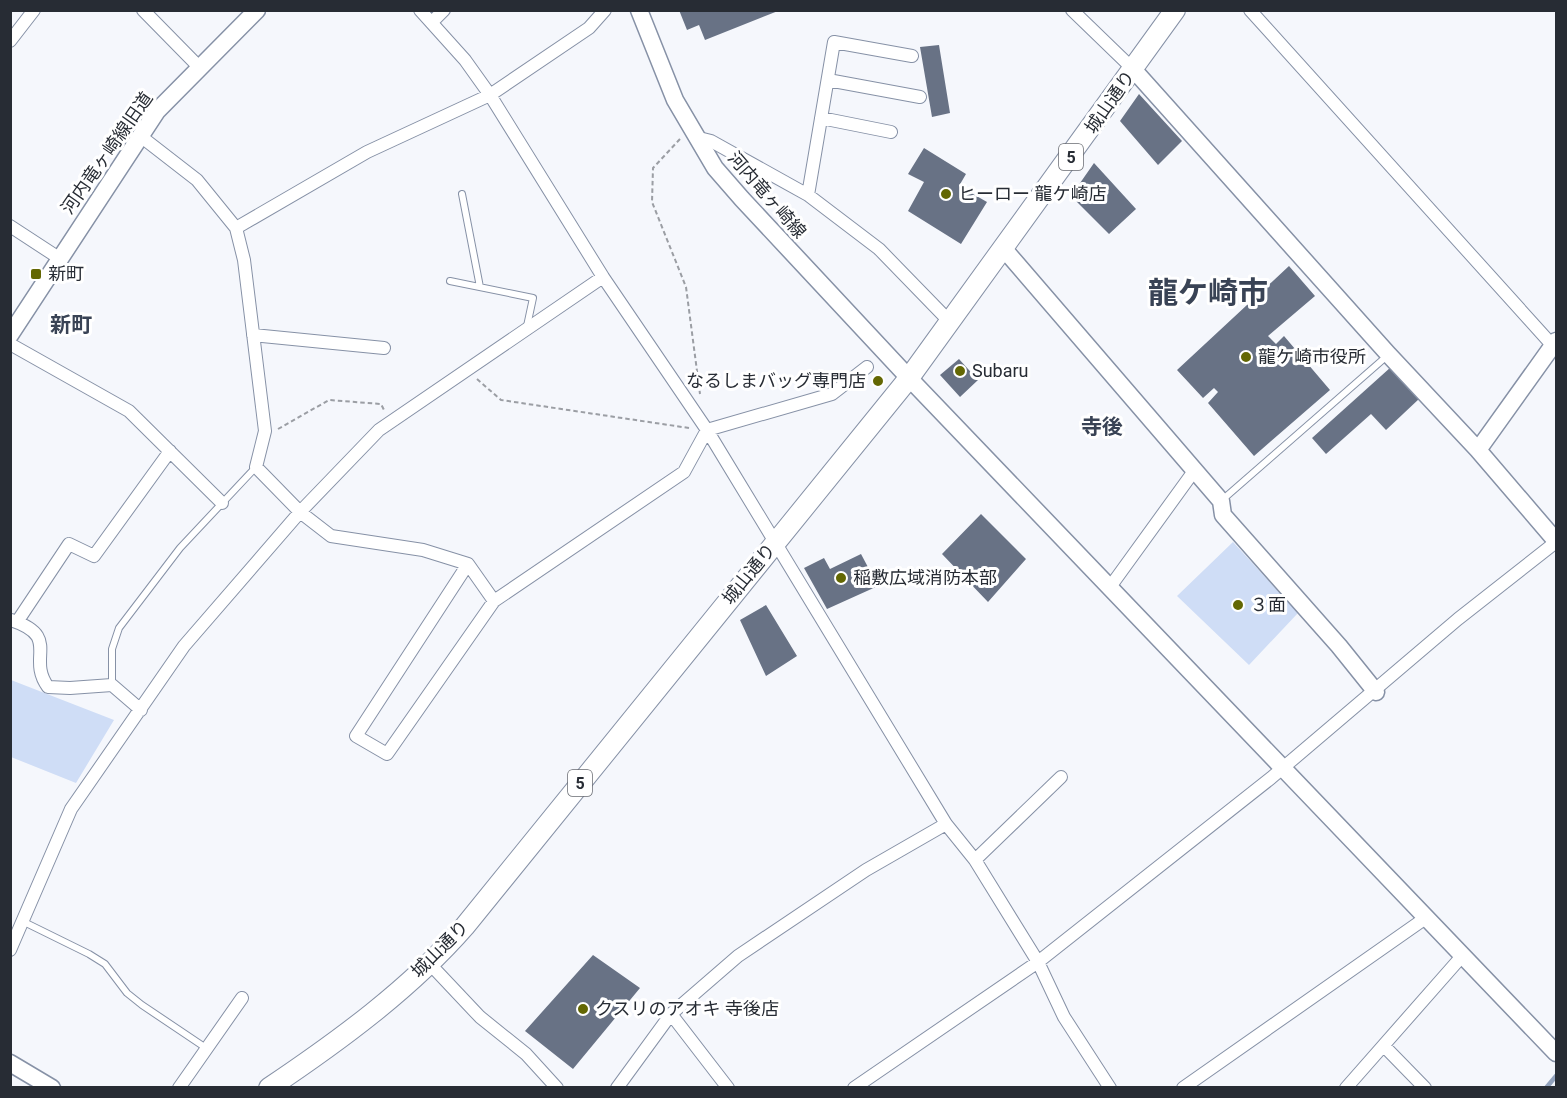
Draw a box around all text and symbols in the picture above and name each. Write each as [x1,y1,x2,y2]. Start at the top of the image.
street label: 城山通り [1080,66,1139,137]
street label: 河内竜ヶ崎線旧道 [57,88,156,218]
road number: 5 [1059,144,1083,170]
street label: 河内竜ヶ崎線 [724,147,811,242]
place label: ヒーロー 龍ケ崎店 [958,183,1106,204]
marker: ヒーロー 龍ケ崎店 [939,187,953,201]
place label: 新町 [48,263,84,284]
marker: 新町 [29,267,43,281]
district label: 龍ケ崎市 [1148,275,1268,310]
district label: 新町 [50,313,92,337]
place label: 龍ケ崎市役所 [1258,346,1366,367]
marker: 龍ケ崎市役所 [1239,350,1253,364]
place label: Subaru [972,360,1029,381]
marker: Subaru [953,364,967,378]
place label: なるしまバッグ専門店 [686,370,866,391]
marker: なるしまバッグ専門店 [871,374,885,388]
district label: 寺後 [1081,415,1123,439]
street label: 城山通り [718,539,779,608]
place label: 稲敷広域消防本部 [853,567,997,588]
marker: 稲敷広域消防本部 [834,571,848,585]
place label: ３面 [1250,594,1286,615]
marker: ３面 [1231,598,1245,612]
road number: 5 [568,770,592,796]
street label: 城山通り [407,916,473,982]
place label: クスリのアオキ 寺後店 [595,998,779,1019]
marker: クスリのアオキ 寺後店 [576,1002,590,1016]

